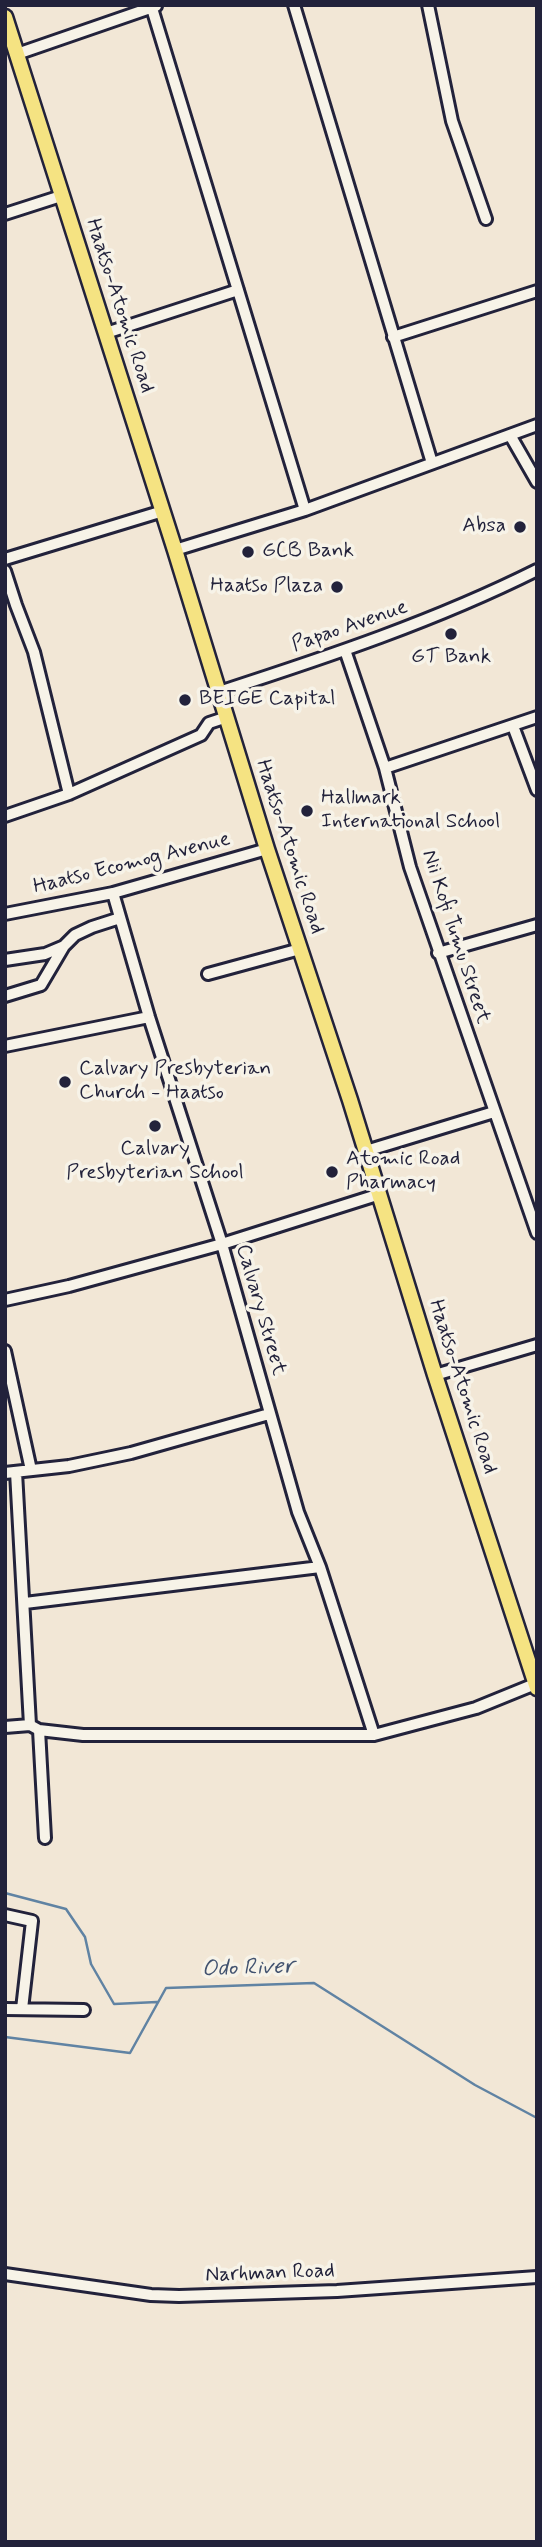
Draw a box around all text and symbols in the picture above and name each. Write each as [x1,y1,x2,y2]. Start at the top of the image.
street label: Haatso-Atomic Road [79,216,159,396]
place label: Absa [462,514,506,540]
marker: Absa [512,519,528,535]
place label: GCB Bank [262,539,354,565]
marker: GCB Bank [240,544,256,560]
place label: Haatso Plaza [210,574,323,600]
marker: Haatso Plaza [329,579,345,595]
street label: Papao Avenue [289,595,411,659]
marker: GT Bank [443,626,459,642]
place label: GT Bank [411,645,491,671]
place label: BEIGE Capital [199,687,336,713]
marker: BEIGE Capital [177,692,193,708]
street label: Haatso-Atomic Road [249,757,329,937]
place label: Hallmark International School [321,786,500,836]
marker: Hallmark International School [299,803,315,819]
street label: Haatso Ecomog Avenue [31,827,233,901]
street label: Nii Kofi Tumu Street [415,847,495,1027]
place label: Calvary Presbyterian Church - Haatso [79,1057,271,1107]
marker: Calvary Presbyterian Church - Haatso [57,1074,73,1090]
marker: Calvary Presbyterian School [147,1118,163,1134]
place label: Calvary Presbyterian School [66,1137,244,1187]
place label: Atomic Road Pharmacy [346,1147,460,1197]
marker: Atomic Road Pharmacy [324,1164,340,1180]
street label: Calvary Street [229,1242,291,1378]
street label: Haatso-Atomic Road [422,1297,502,1477]
water label: Odo River [201,1954,295,1984]
street label: Narhman Road [205,2259,335,2289]

